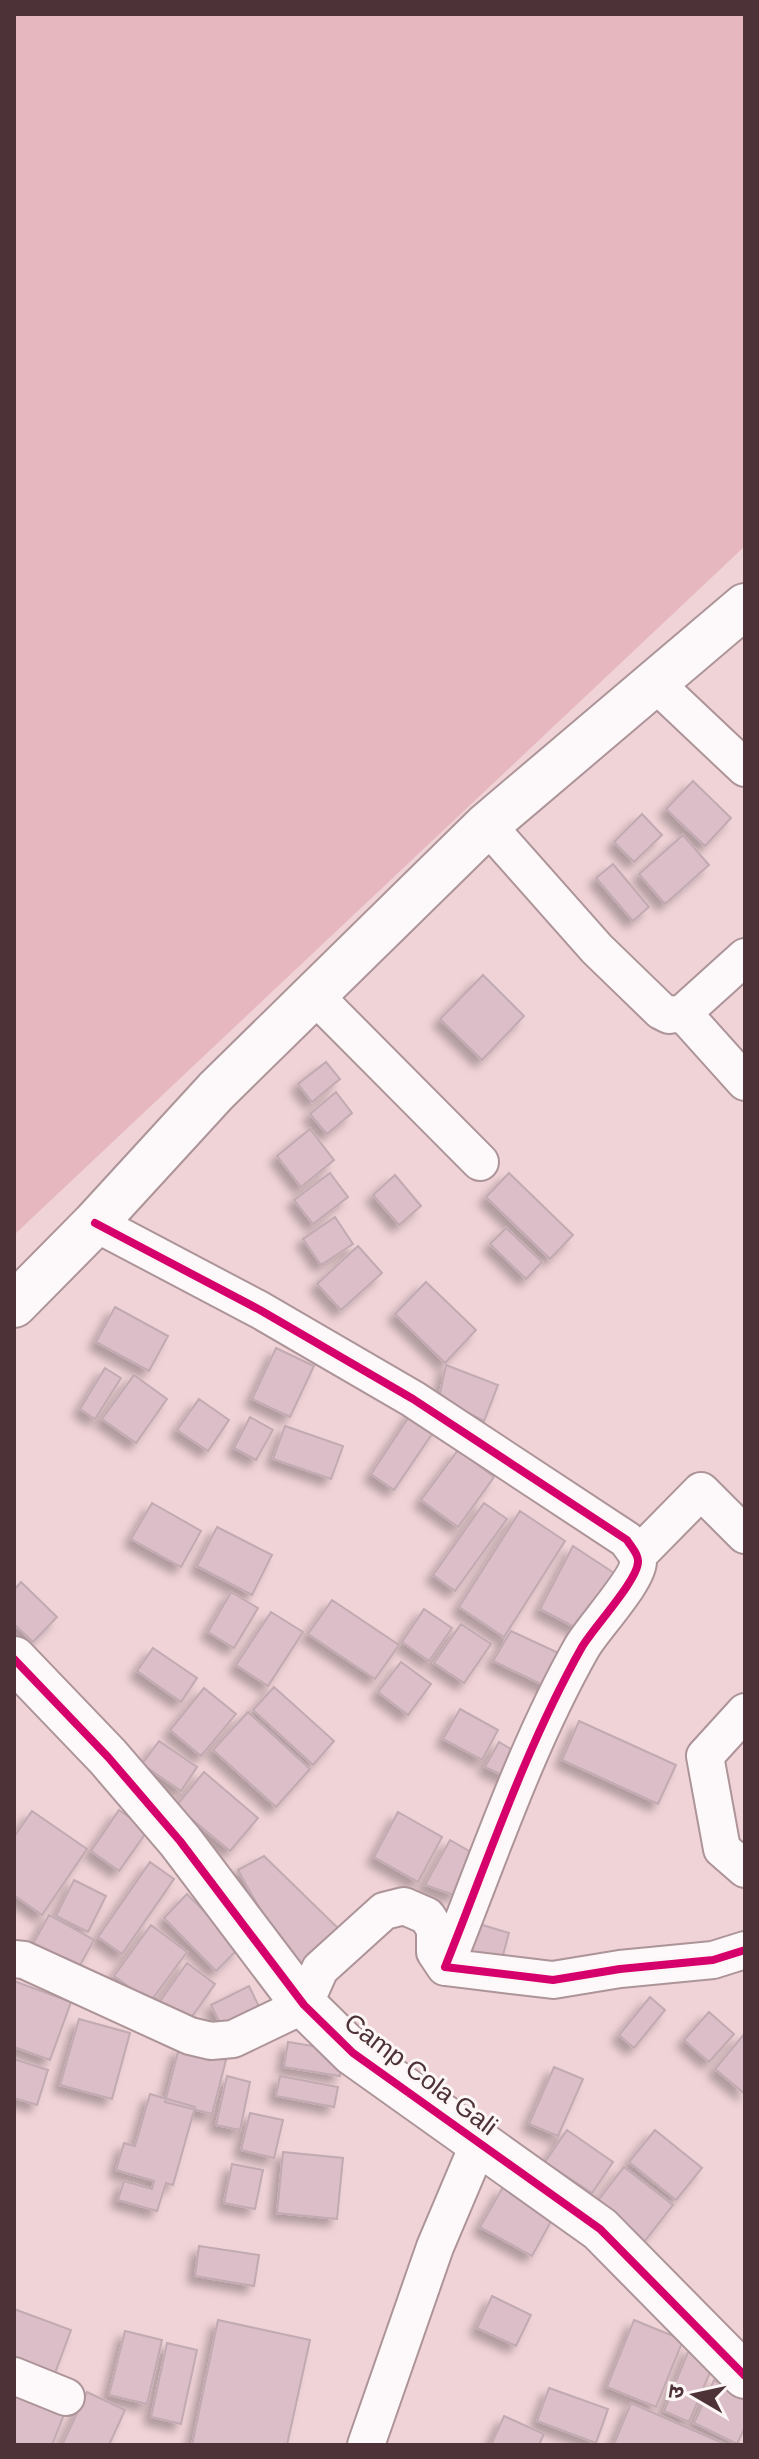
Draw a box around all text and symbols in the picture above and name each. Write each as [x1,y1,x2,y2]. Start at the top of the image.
street label: Camp Cola Gali [339,2007,503,2141]
north arrow [655,2355,735,2435]
text: उ [662,2383,689,2400]

